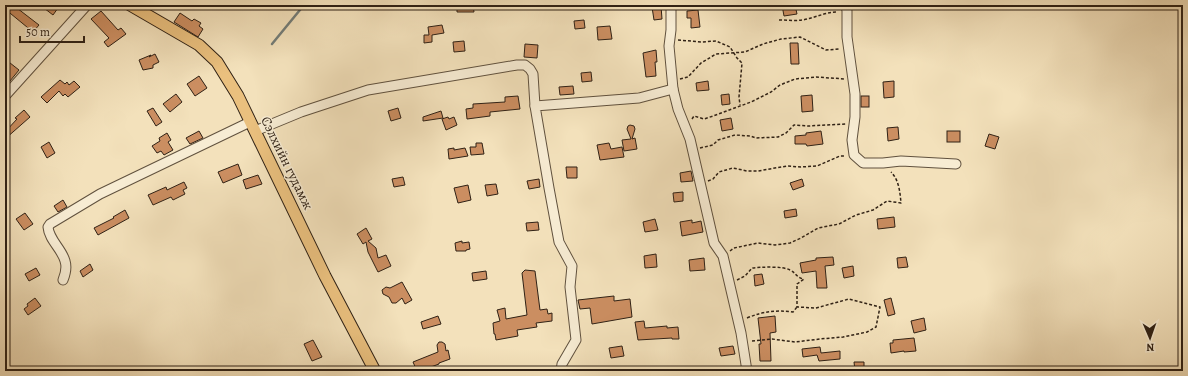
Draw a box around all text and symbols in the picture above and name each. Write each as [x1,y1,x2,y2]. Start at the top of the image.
scale bar [20,18,84,44]
text: 50 m [26,24,50,40]
street label: Сэлхийн гудамж [256,113,318,213]
north arrow [1130,318,1170,358]
text: N [1146,340,1155,355]

